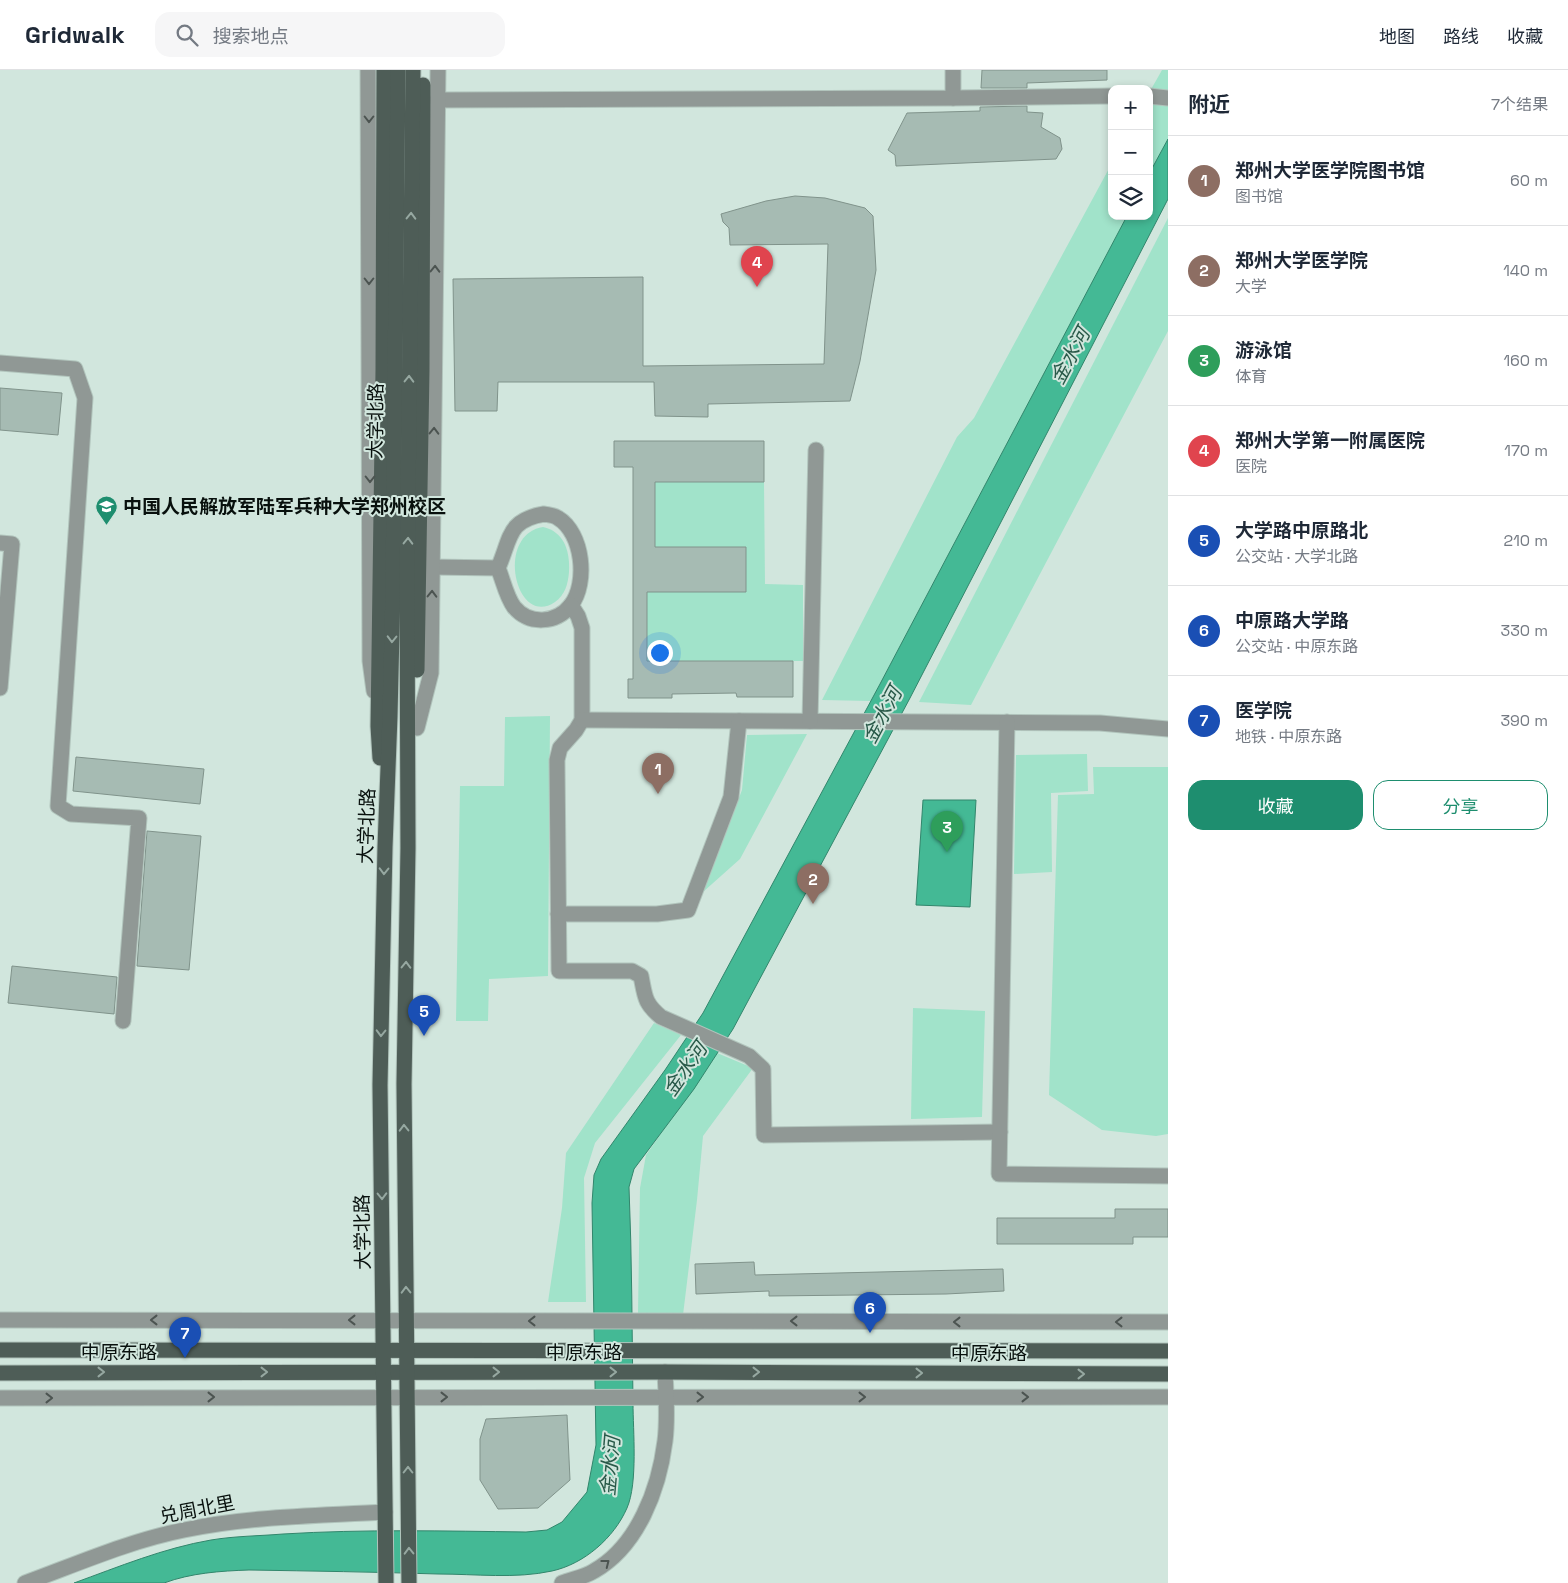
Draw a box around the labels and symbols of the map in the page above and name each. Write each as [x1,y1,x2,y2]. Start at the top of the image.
one-way arrow [364,115,374,123]
one-way arrow [406,212,416,220]
pin: 4 [741,246,773,287]
one-way arrow [430,264,441,272]
one-way arrow [364,278,374,285]
water label: 金水河 [1044,320,1097,389]
one-way arrow [404,374,415,382]
street label: 大学北路 [362,383,389,459]
one-way arrow [429,427,439,434]
one-way arrow [365,475,375,483]
school or university icon: 中国人民解放军陆军兵种大学郑州校区 [95,494,119,525]
place label: 中国人民解放军陆军兵种大学郑州校区 [123,494,446,519]
one-way arrow [403,537,413,544]
one-way arrow [427,589,437,597]
one-way arrow [387,635,397,643]
your location [647,640,673,666]
water label: 金水河 [856,679,909,748]
pin: 1 [642,753,674,794]
street label: 大学北路 [353,788,380,864]
pin: 3 [931,811,963,852]
pin: 2 [797,863,829,904]
one-way arrow [379,868,389,875]
one-way arrow [401,961,411,969]
pin: 5 [408,995,440,1036]
one-way arrow [376,1030,386,1038]
water label: 金水河 [657,1034,715,1101]
one-way arrow [399,1124,409,1132]
one-way arrow [376,1192,387,1200]
street label: 大学北路 [349,1194,376,1270]
one-way arrow [401,1286,411,1294]
pin: 6 [854,1292,886,1333]
one-way arrow [150,1315,158,1325]
one-way arrow [348,1315,356,1325]
one-way arrow [528,1316,536,1326]
one-way arrow [790,1316,798,1326]
one-way arrow [953,1316,961,1327]
pin: 7 [169,1317,201,1358]
one-way arrow [1115,1317,1123,1327]
street label: 中原东路 [81,1340,157,1365]
street label: 中原东路 [546,1340,622,1365]
street label: 中原东路 [951,1341,1027,1366]
one-way arrow [98,1367,105,1377]
one-way arrow [260,1367,268,1377]
one-way arrow [492,1367,500,1377]
one-way arrow [609,1367,617,1377]
one-way arrow [752,1367,760,1377]
one-way arrow [915,1368,923,1378]
one-way arrow [1077,1368,1085,1379]
one-way arrow [208,1392,215,1402]
one-way arrow [440,1392,448,1402]
one-way arrow [696,1392,704,1402]
one-way arrow [858,1392,866,1402]
one-way arrow [1021,1392,1029,1402]
one-way arrow [45,1393,53,1403]
water label: 金水河 [594,1431,626,1497]
one-way arrow [403,1466,413,1474]
street label: 兑周北里 [157,1490,237,1529]
one-way arrow [403,1547,414,1555]
one-way arrow [600,1560,609,1568]

